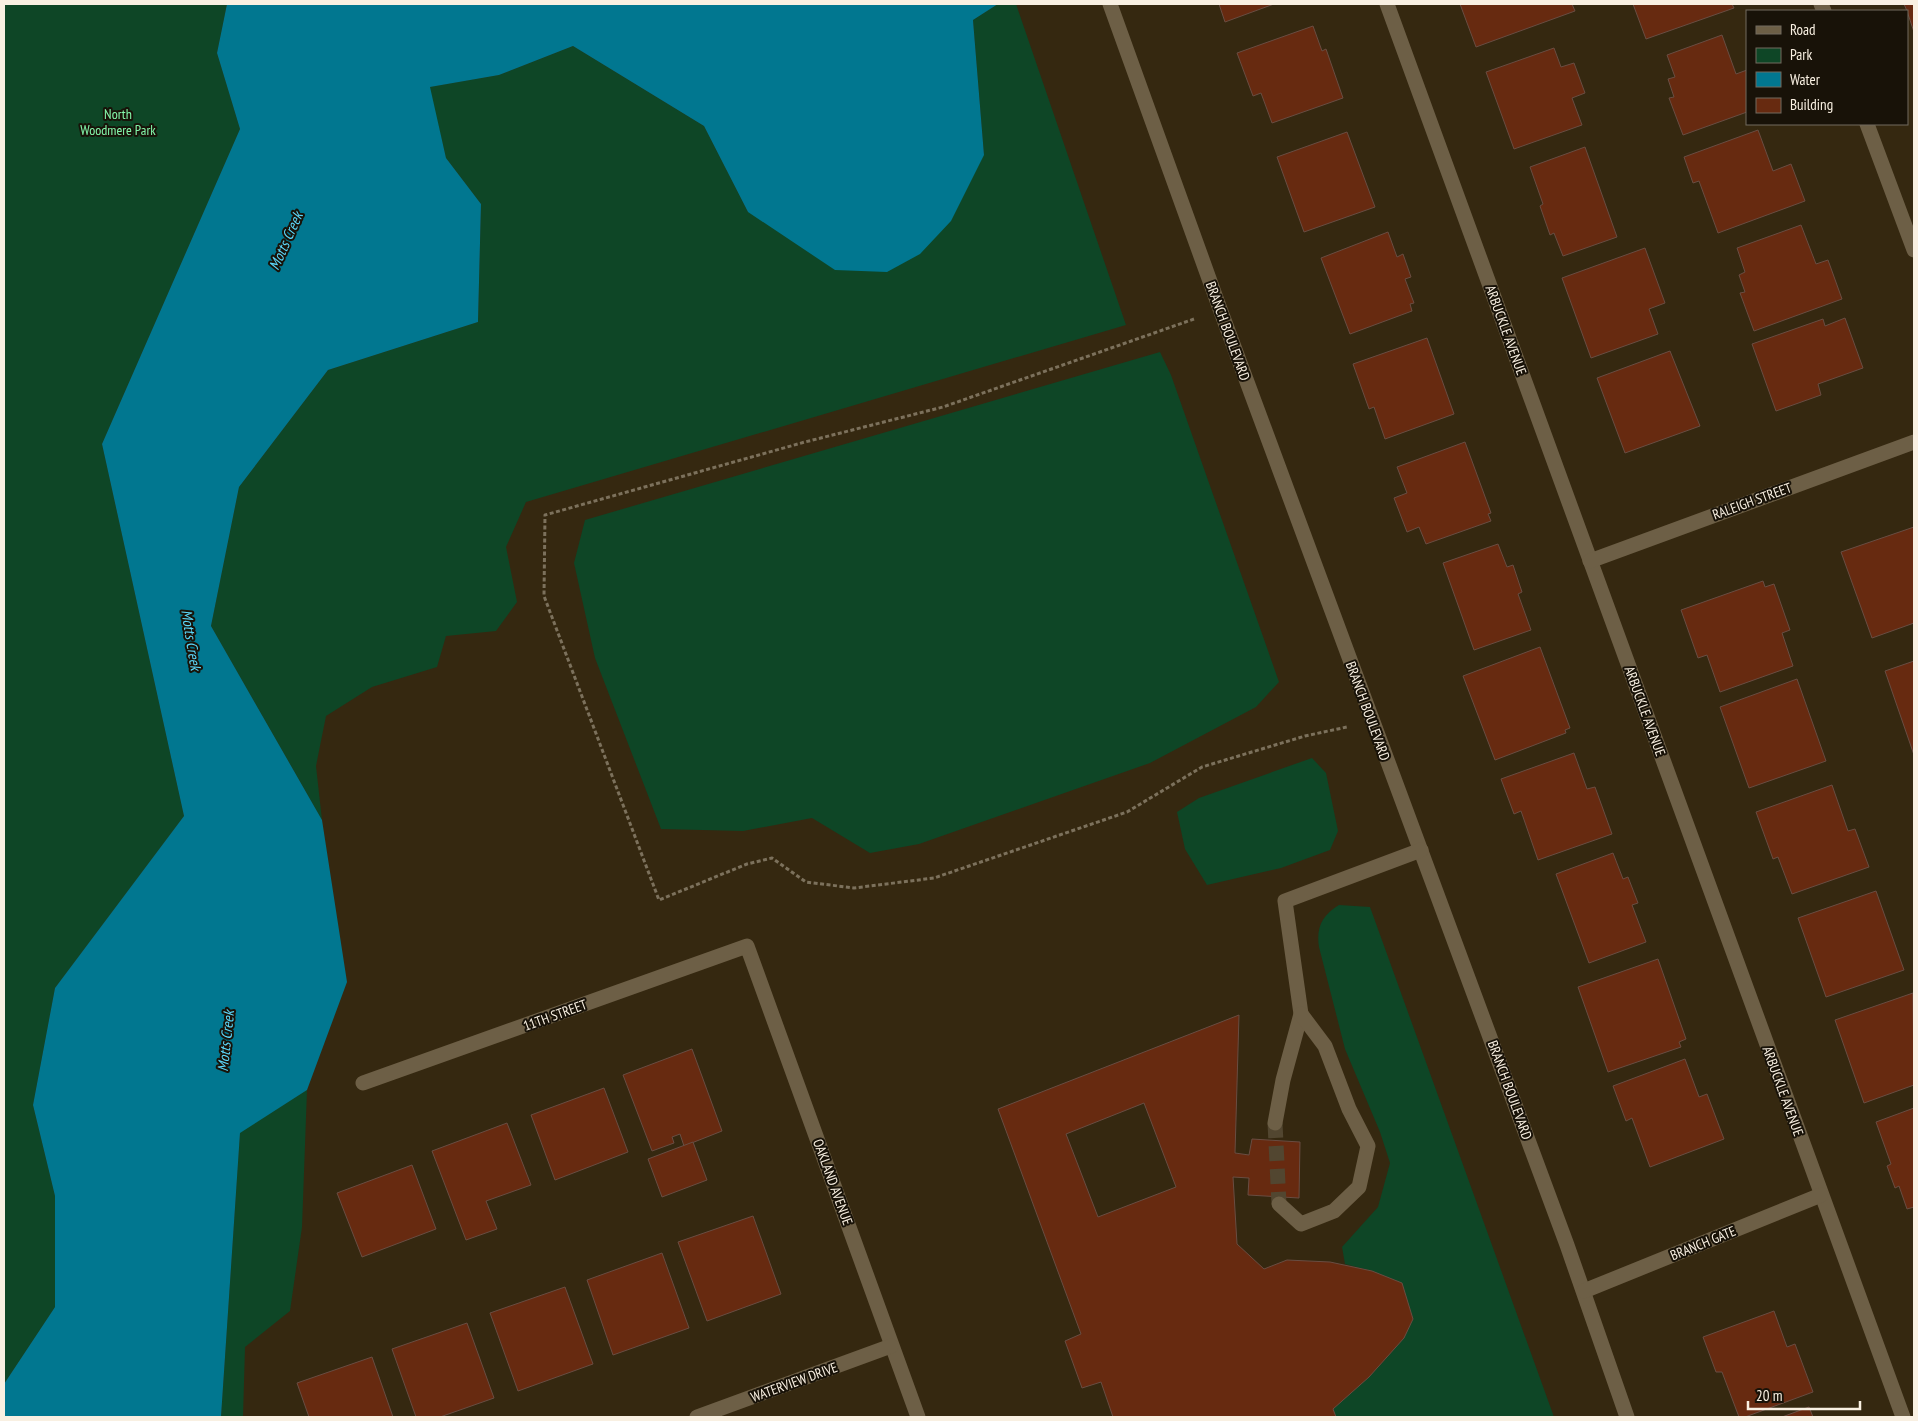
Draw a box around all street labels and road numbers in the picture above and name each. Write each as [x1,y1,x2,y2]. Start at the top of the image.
street label: BRANCH BOULEVARD [1202,279,1254,383]
street label: ARBUCKLE AVENUE [1481,283,1531,377]
street label: RALEIGH STREET [1710,478,1795,524]
street label: BRANCH BOULEVARD [1342,659,1394,763]
street label: ARBUCKLE AVENUE [1620,664,1670,758]
street label: 11TH STREET [521,995,590,1035]
street label: BRANCH BOULEVARD [1484,1038,1536,1142]
street label: ARBUCKLE AVENUE [1758,1044,1808,1138]
street label: OAKLAND AVENUE [809,1136,857,1228]
street label: BRANCH GATE [1668,1222,1738,1264]
street label: WATERVIEW DRIVE [748,1358,840,1406]

